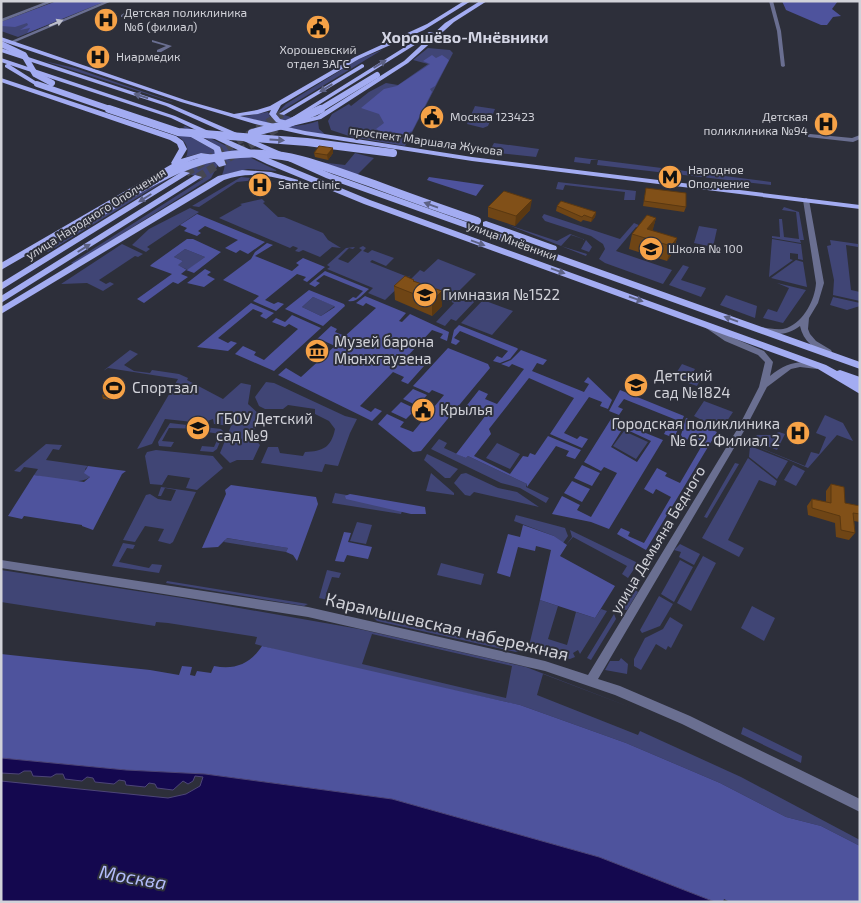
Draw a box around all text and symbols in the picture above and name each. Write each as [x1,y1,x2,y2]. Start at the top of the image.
place label: Детская поликлиника №6 (филиал) [124,5,247,33]
hospital icon: Детская поликлиника №6 (филиал) [93,7,119,33]
public building icon: Хорошевский отдел ЗАГС [305,14,331,40]
one-way arrow [49,19,63,27]
district label: Хорошёво-Мнёвники [381,27,549,46]
place label: Хорошевский отдел ЗАГС [279,42,357,70]
hospital icon: Ниармедик [85,44,111,70]
place label: Ниармедик [116,49,181,63]
one-way arrow [373,60,386,69]
one-way arrow [320,83,333,92]
one-way arrow [134,92,149,99]
public building icon: Москва 123423 [419,104,445,130]
place label: Москва 123423 [450,109,535,123]
place label: Детская поликлиника №94 [704,109,808,137]
hospital icon: Детская поликлиника №94 [813,111,839,137]
street label: проспект Маршала Жукова [348,122,504,159]
one-way arrow [269,136,285,144]
place label: Народное Ополчение [688,162,750,190]
street label: улица Народного Ополчения [23,164,168,263]
metro station icon: Народное Ополчение [657,164,683,190]
hospital icon: Sante clinic [247,172,273,198]
place label: Sante clinic [278,177,340,191]
one-way arrow [138,194,151,203]
one-way arrow [424,200,439,208]
street label: улица Мнёвники [465,217,559,264]
school or university icon: Школа № 100 [638,236,664,262]
one-way arrow [471,240,486,247]
place label: Школа № 100 [668,241,743,255]
one-way arrow [77,244,91,253]
one-way arrow [551,268,566,275]
school or university icon: Гимназия №1522 [412,282,438,308]
place label: Гимназия №1522 [442,285,560,303]
one-way arrow [629,295,644,303]
one-way arrow [724,315,739,322]
place label: Музей барона Мюнхгаузена [334,332,434,368]
museum icon: Музей барона Мюнхгаузена [304,338,330,364]
place label: Детский сад №1824 [654,366,731,401]
school or university icon: Детский сад №1824 [623,372,649,398]
sports icon: Спортзал [101,375,127,401]
place label: Спортзал [132,378,198,396]
public building icon: Крылья [410,397,436,423]
place label: Крылья [440,400,493,418]
place label: ГБОУ Детский сад №9 [216,409,313,444]
place label: Городская поликлиника № 62. Филиал 2 [612,414,780,449]
school or university icon: ГБОУ Детский сад №9 [185,415,211,441]
hospital icon: Городская поликлиника № 62. Филиал 2 [785,420,811,446]
street label: улица Демьяна Бедного [606,462,709,617]
street label: Карамышевская набережная [323,587,571,665]
water label: Москва [98,859,169,894]

